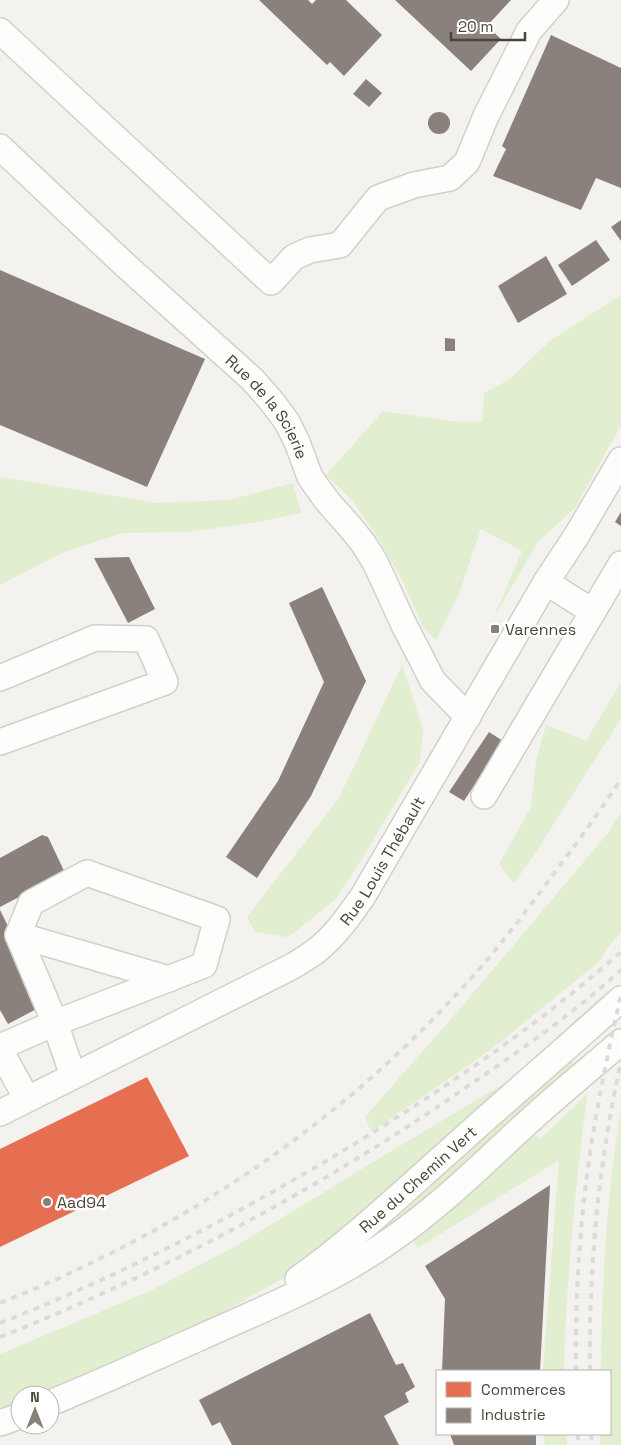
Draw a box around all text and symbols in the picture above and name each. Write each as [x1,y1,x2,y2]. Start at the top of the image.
scale bar [451,10,525,42]
text: 20 m [458,17,493,36]
street label: Rue de la Scierie [221,350,313,462]
place label: Varennes [505,619,576,640]
marker: Varennes [489,623,501,635]
street label: Rue Louis Thébault [335,793,429,929]
street label: Rue du Chemin Vert [354,1121,481,1237]
place label: Aad94 [57,1192,106,1213]
marker: Aad94 [41,1196,53,1208]
legend [436,1370,611,1435]
text: Commerces [481,1380,566,1399]
north arrow [10,1385,60,1435]
text: N [30,1388,40,1406]
text: Industrie [481,1405,546,1424]

